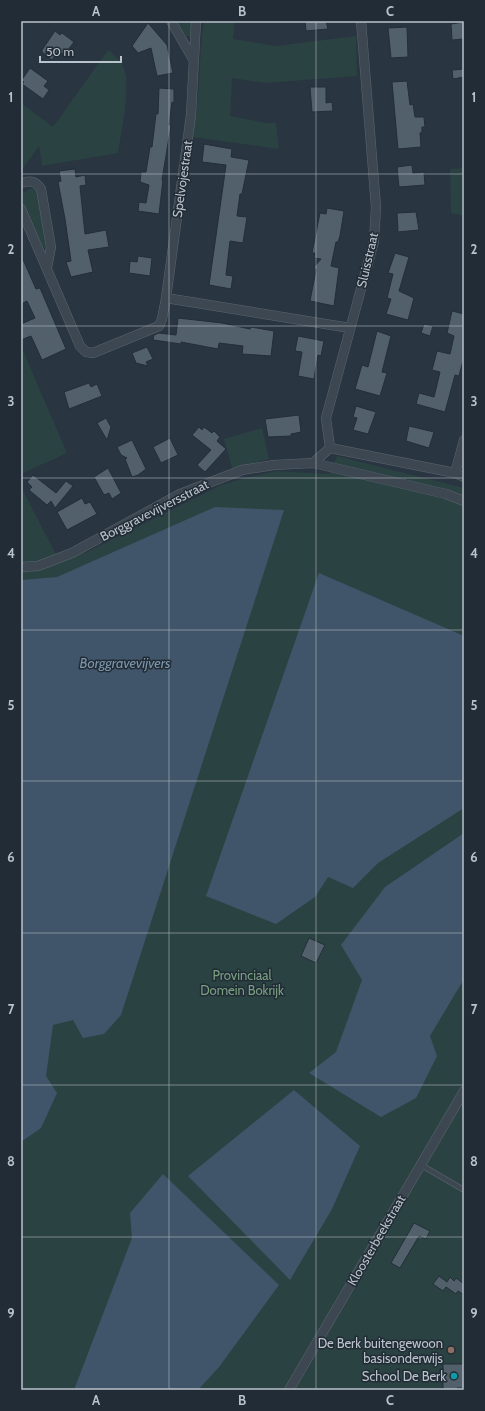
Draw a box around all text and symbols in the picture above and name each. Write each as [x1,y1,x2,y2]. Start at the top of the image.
text: A [92,3,101,19]
text: B [238,3,246,19]
text: C [386,3,394,19]
scale bar [40,38,121,64]
text: 50 m [46,44,74,59]
text: 1 [9,89,13,105]
text: 1 [472,89,476,105]
street label: Spelvojestraat [169,139,196,219]
street label: Sluisstraat [353,230,381,289]
text: 2 [8,241,15,257]
text: 2 [471,241,478,257]
text: 3 [7,393,15,409]
text: 3 [470,393,478,409]
street label: Borggravevijversstraat [97,475,212,545]
text: 4 [7,545,15,561]
text: 4 [470,545,478,561]
water label: Borggravevijvers [80,654,171,672]
text: 5 [8,697,15,713]
text: 5 [471,697,478,713]
text: 6 [7,849,15,865]
text: 6 [470,849,478,865]
park label: Provinciaal Domein Bokrijk [200,967,284,999]
text: 7 [8,1001,15,1017]
text: 7 [471,1001,478,1017]
text: 8 [7,1153,15,1169]
text: 8 [470,1153,478,1169]
street label: Kloosterbeekstraat [344,1191,409,1288]
text: 9 [7,1305,15,1321]
text: 9 [470,1305,478,1321]
place label: De Berk buitengewoon basisonderwijs [318,1335,444,1367]
marker: De Berk buitengewoon basisonderwijs [446,1345,456,1355]
place label: School De Berk [362,1368,446,1384]
marker: School De Berk [449,1371,459,1381]
text: A [92,1392,101,1408]
text: B [238,1392,246,1408]
text: C [386,1392,394,1408]

